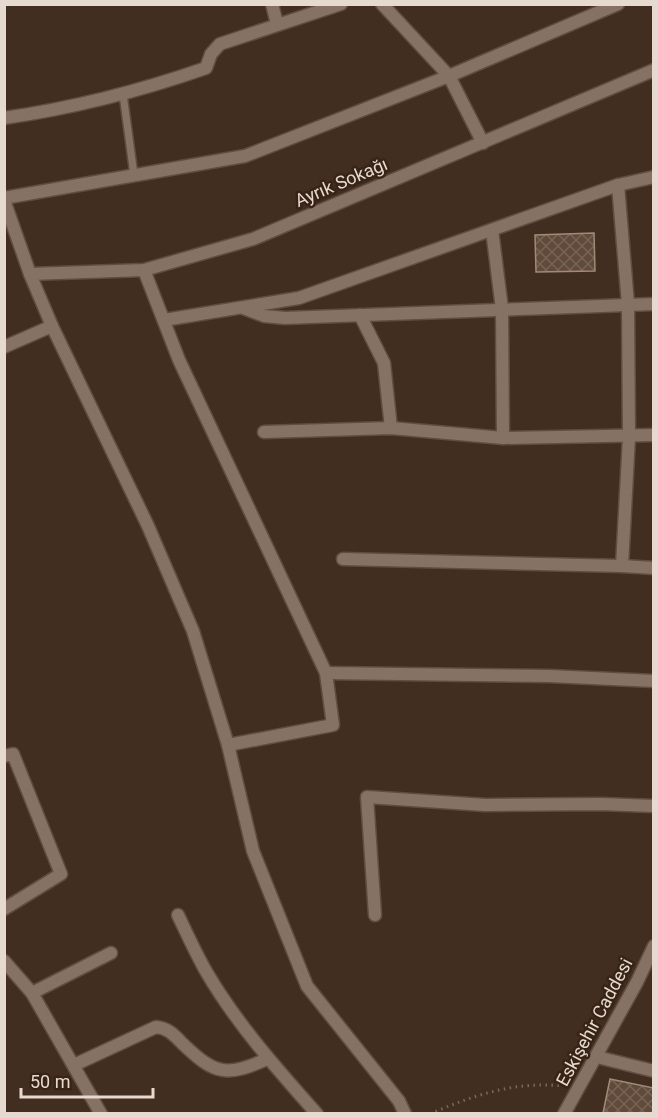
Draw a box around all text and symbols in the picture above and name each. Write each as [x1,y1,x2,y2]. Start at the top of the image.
street label: Ayrık Sokağı [292,153,390,211]
street label: Eskişehir Caddesi [551,954,637,1090]
scale bar [21,1061,153,1099]
text: 50 m [30,1071,70,1092]

